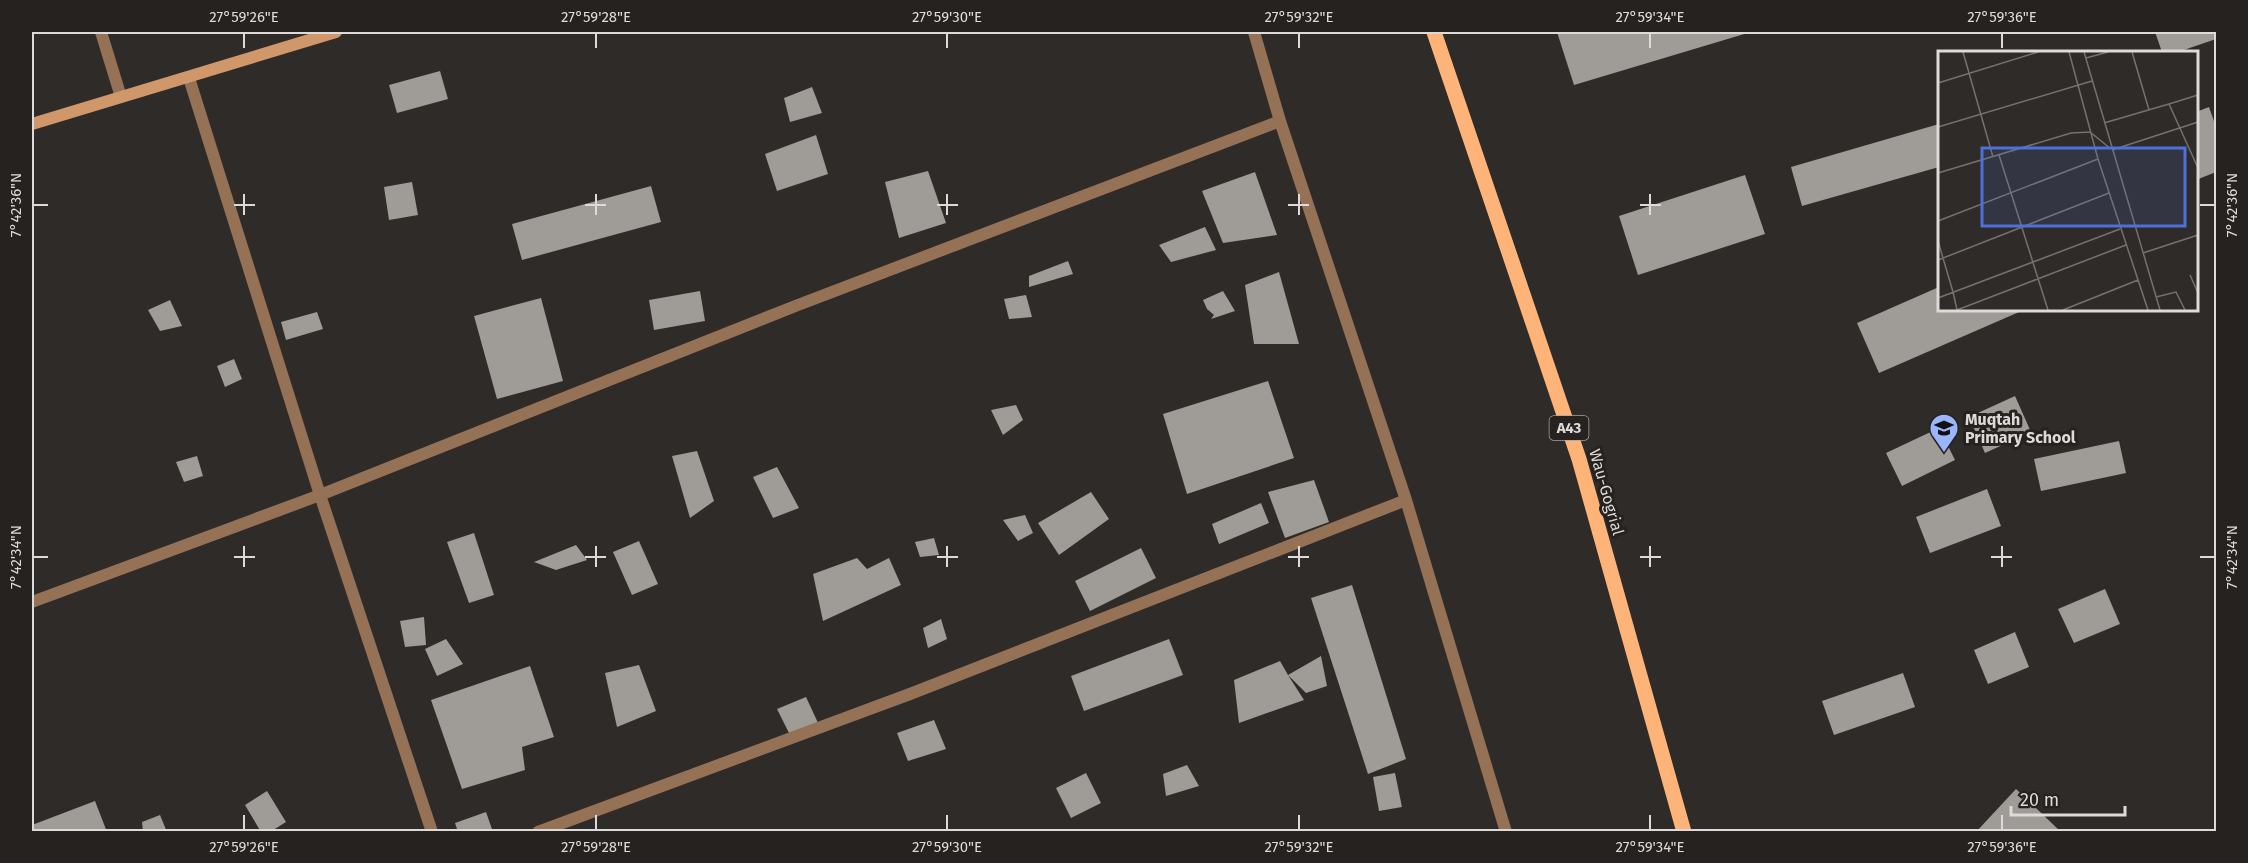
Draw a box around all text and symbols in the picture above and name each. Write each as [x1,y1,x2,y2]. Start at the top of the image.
text: 27°59'26"E [209,8,279,26]
text: 27°59'28"E [561,8,631,26]
text: 27°59'30"E [912,8,982,26]
text: 27°59'32"E [1264,8,1334,26]
text: 27°59'34"E [1615,8,1685,26]
text: 27°59'36"E [1967,8,2037,26]
inset map [1938,51,2197,310]
text: 7°42'36"N [7,173,25,237]
text: 7°42'36"N [2223,173,2241,237]
place label: Muqtah Primary School [1965,410,2076,447]
school or university icon: Muqtah Primary School [1928,412,1960,454]
road number: A43 [1550,416,1588,440]
street label: Wau-Gogrial [1585,447,1628,538]
text: 7°42'34"N [7,525,25,589]
text: 7°42'34"N [2223,525,2241,589]
scale bar [2011,779,2125,817]
text: 20 m [2020,789,2059,811]
text: 27°59'26"E [209,838,279,856]
text: 27°59'28"E [561,838,631,856]
text: 27°59'30"E [912,838,982,856]
text: 27°59'32"E [1264,838,1334,856]
text: 27°59'34"E [1615,838,1685,856]
text: 27°59'36"E [1967,838,2037,856]

